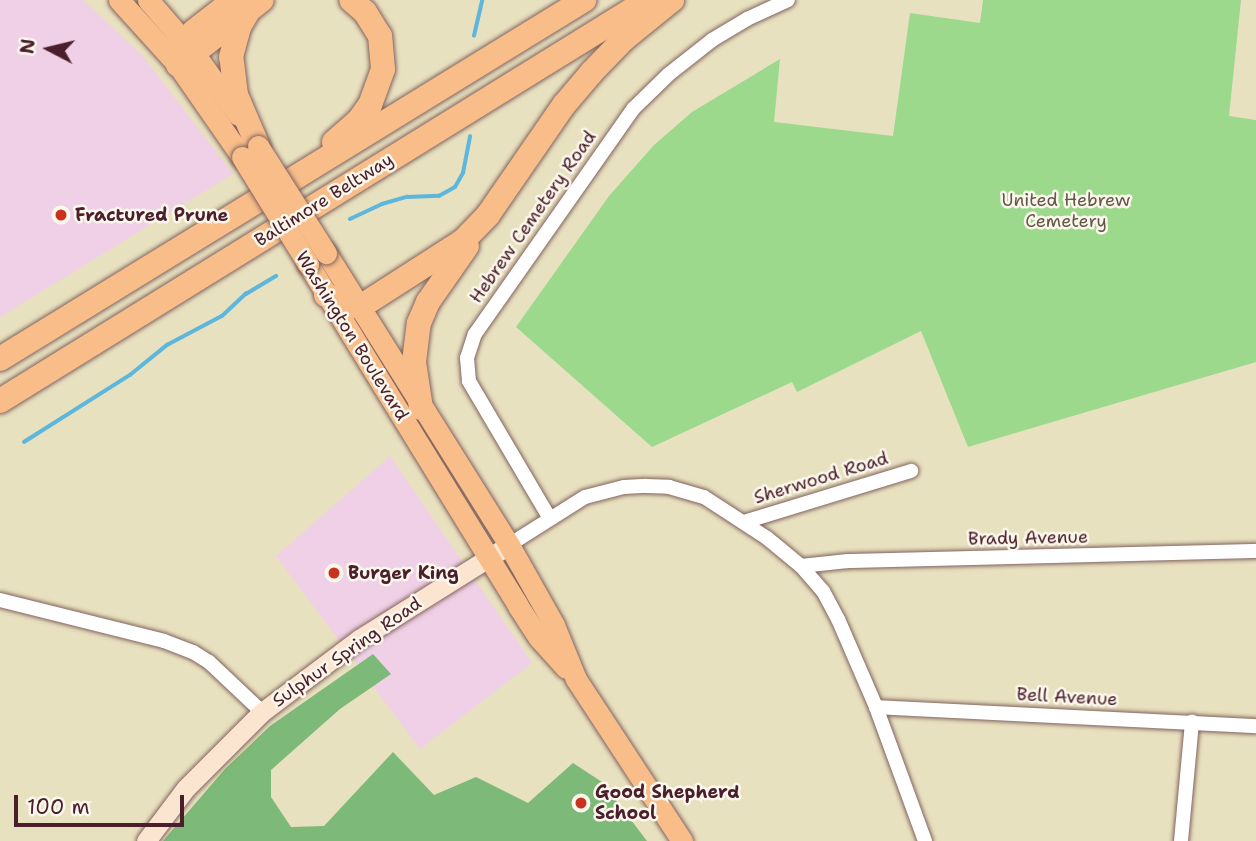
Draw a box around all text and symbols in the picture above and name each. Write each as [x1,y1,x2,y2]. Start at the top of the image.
north arrow [14,14,84,84]
text: N [14,37,41,55]
street label: Hebrew Cemetery Road [465,127,601,307]
street label: Baltimore Beltway [251,149,397,251]
park label: United Hebrew Cemetery [1001,190,1131,232]
place label: Fractured Prune [75,204,228,226]
marker: Fractured Prune [53,207,69,223]
street label: Washington Boulevard [291,247,413,425]
street label: Sherwood Road [751,447,891,509]
street label: Brady Avenue [968,526,1088,550]
place label: Burger King [348,562,459,584]
marker: Burger King [326,565,342,581]
street label: Sulphur Spring Road [268,592,426,712]
street label: Bell Avenue [1016,684,1118,710]
scale bar [18,782,187,826]
place label: Good Shepherd School [595,782,740,824]
text: 100 m [27,793,90,821]
marker: Good Shepherd School [573,795,589,811]

